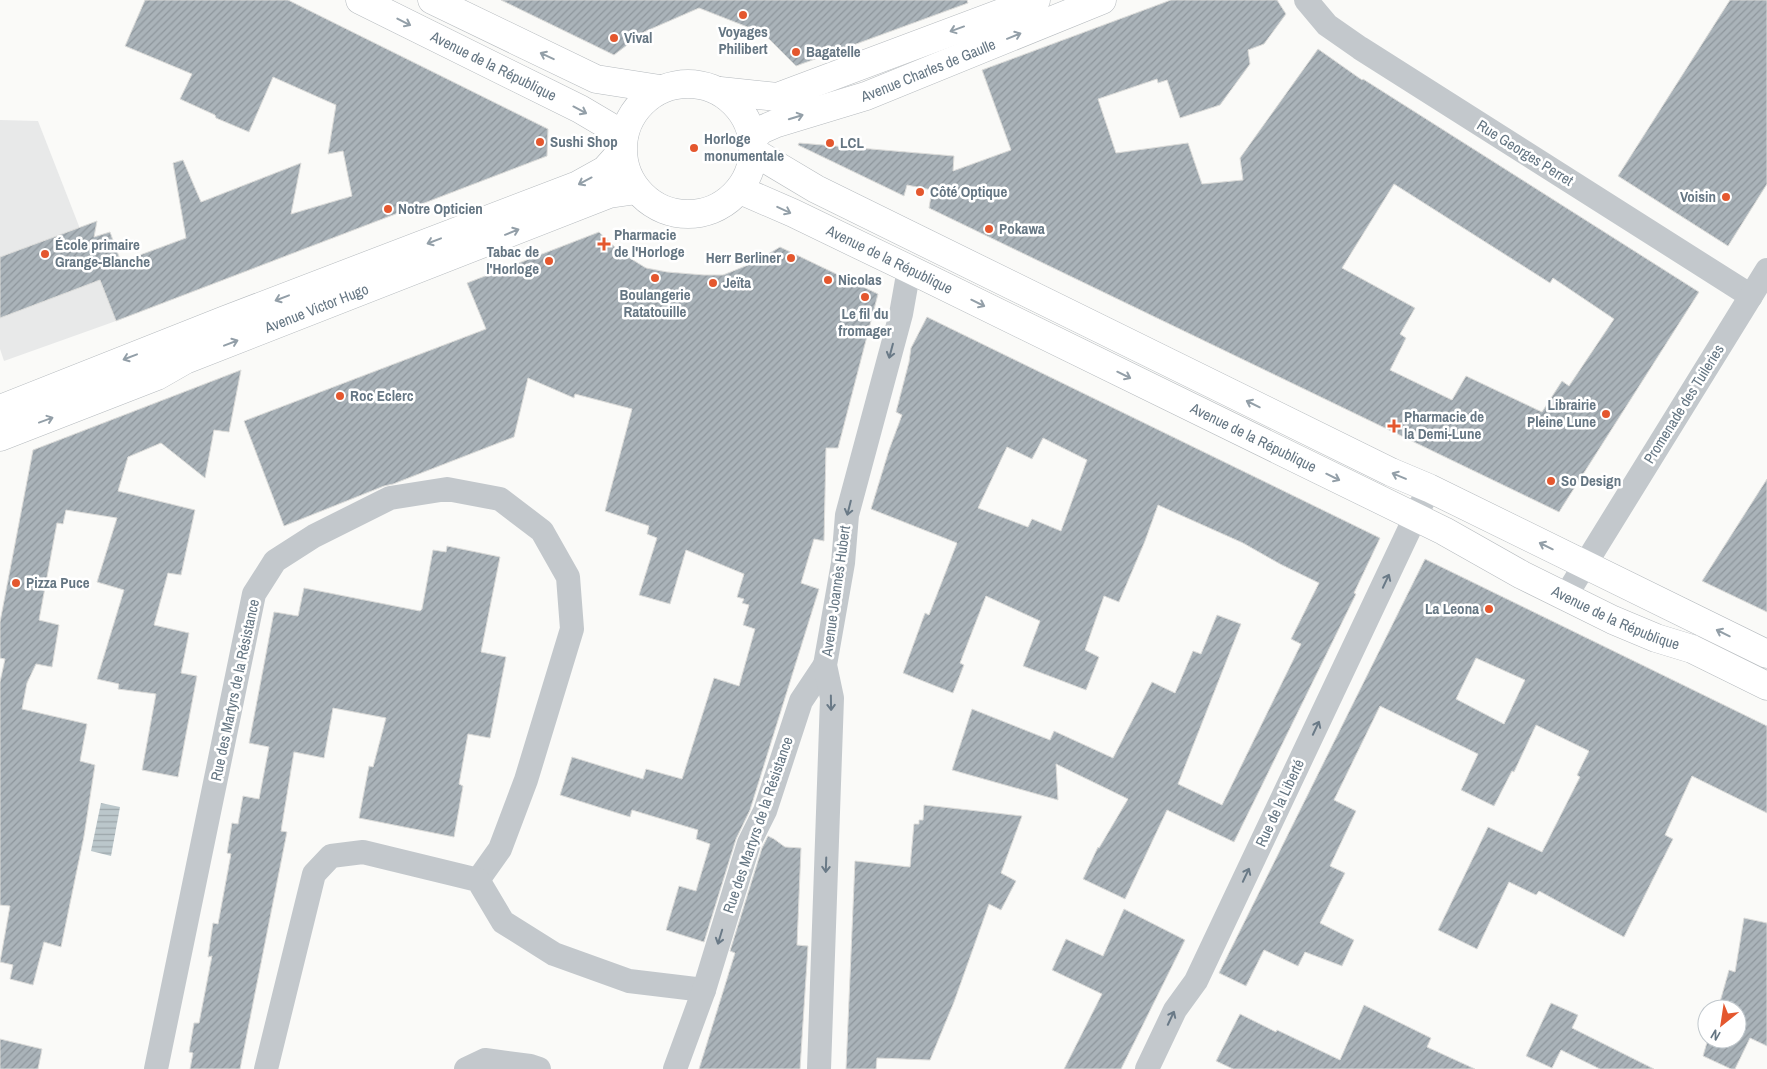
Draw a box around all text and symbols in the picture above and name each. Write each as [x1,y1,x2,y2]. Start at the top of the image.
marker: Voyages Philibert [737,9,749,21]
one-way arrow [396,18,411,27]
place label: Voyages Philibert [718,21,768,59]
street label: Avenue de la République [426,25,560,106]
one-way arrow [950,25,965,34]
place label: Vival [624,27,653,48]
one-way arrow [1006,31,1021,40]
marker: Vival [608,32,620,44]
street label: Avenue Charles de Gaulle [858,33,999,107]
place label: Bagatelle [806,41,861,62]
marker: Bagatelle [790,46,802,58]
one-way arrow [540,50,555,60]
one-way arrow [573,105,588,115]
one-way arrow [788,112,804,122]
street label: Rue Georges Perret [1473,115,1578,191]
place label: Horloge monumentale [704,128,784,166]
place label: Sushi Shop [550,131,618,152]
place label: LCL [840,132,864,153]
marker: Sushi Shop [534,136,546,148]
marker: LCL [824,137,836,149]
marker: Horloge monumentale [688,142,700,154]
one-way arrow [578,177,593,187]
place label: Côté Optique [930,181,1007,202]
marker: Côté Optique [914,186,926,198]
place label: Voisin [1680,186,1716,207]
marker: Voisin [1720,191,1732,203]
place label: Notre Opticien [398,198,483,219]
marker: Notre Opticien [382,203,394,215]
one-way arrow [777,205,792,215]
place label: Pokawa [999,218,1045,239]
street label: Avenue de la République [822,219,957,299]
marker: Pokawa [983,223,995,235]
place label: Pharmacie de l'Horloge [614,224,685,262]
one-way arrow [504,227,519,236]
place label: École primaire Grange-Blanche [55,234,150,272]
one-way arrow [427,236,442,246]
marker: Pharmacie de l'Horloge [598,238,610,250]
place label: Tabac de l'Horloge [486,241,539,279]
place label: Herr Berliner [706,247,781,268]
marker: École primaire Grange-Blanche [39,248,51,260]
marker: Herr Berliner [785,252,797,264]
marker: Tabac de l'Horloge [543,255,555,267]
place label: Nicolas [838,269,882,290]
marker: Boulangerie Ratatouille [649,272,661,284]
place label: Jeïta [723,272,751,293]
marker: Nicolas [822,274,834,286]
marker: Jeïta [707,277,719,289]
street label: Avenue Victor Hugo [261,278,371,338]
place label: Boulangerie Ratatouille [619,284,691,322]
marker: Le fil du fromager [859,291,871,303]
one-way arrow [275,294,290,304]
one-way arrow [970,299,985,308]
place label: Le fil du fromager [838,303,892,341]
one-way arrow [223,338,238,347]
street label: Promenade des Tuileries [1638,340,1729,467]
one-way arrow [886,343,895,359]
one-way arrow [123,353,139,362]
one-way arrow [1116,371,1131,380]
place label: Roc Eclerc [350,385,414,406]
marker: Roc Eclerc [334,390,346,402]
place label: Librairie Pleine Lune [1527,394,1596,432]
street label: Avenue de la République [1186,397,1320,477]
one-way arrow [1246,399,1261,409]
place label: Pharmacie de la Demi-Lune [1404,406,1484,444]
marker: Librairie Pleine Lune [1600,408,1612,420]
one-way arrow [37,415,53,424]
marker: Pharmacie de la Demi-Lune [1388,420,1400,432]
one-way arrow [1392,470,1407,480]
place label: So Design [1561,470,1621,491]
one-way arrow [1325,473,1340,482]
marker: So Design [1545,475,1557,487]
one-way arrow [844,500,853,516]
street label: Avenue Joannès Hubert [816,524,855,659]
one-way arrow [1539,541,1554,550]
place label: Pizza Puce [26,572,90,593]
one-way arrow [1382,574,1391,589]
marker: Pizza Puce [10,577,22,589]
street label: Avenue de la République [1547,580,1682,655]
street label: Rue des Martyrs de la Résistance [205,597,264,783]
place label: La Leona [1425,598,1479,619]
marker: La Leona [1483,603,1495,615]
one-way arrow [1716,628,1731,637]
one-way arrow [826,694,836,711]
one-way arrow [1312,721,1321,736]
street label: Rue des Martyrs de la Résistance [717,734,798,916]
street label: Rue de la Liberté [1250,755,1309,850]
one-way arrow [821,857,831,873]
one-way arrow [1242,868,1251,883]
one-way arrow [714,929,724,945]
north arrow [1697,999,1747,1049]
one-way arrow [1166,1011,1176,1026]
text: N [1707,1025,1724,1045]

